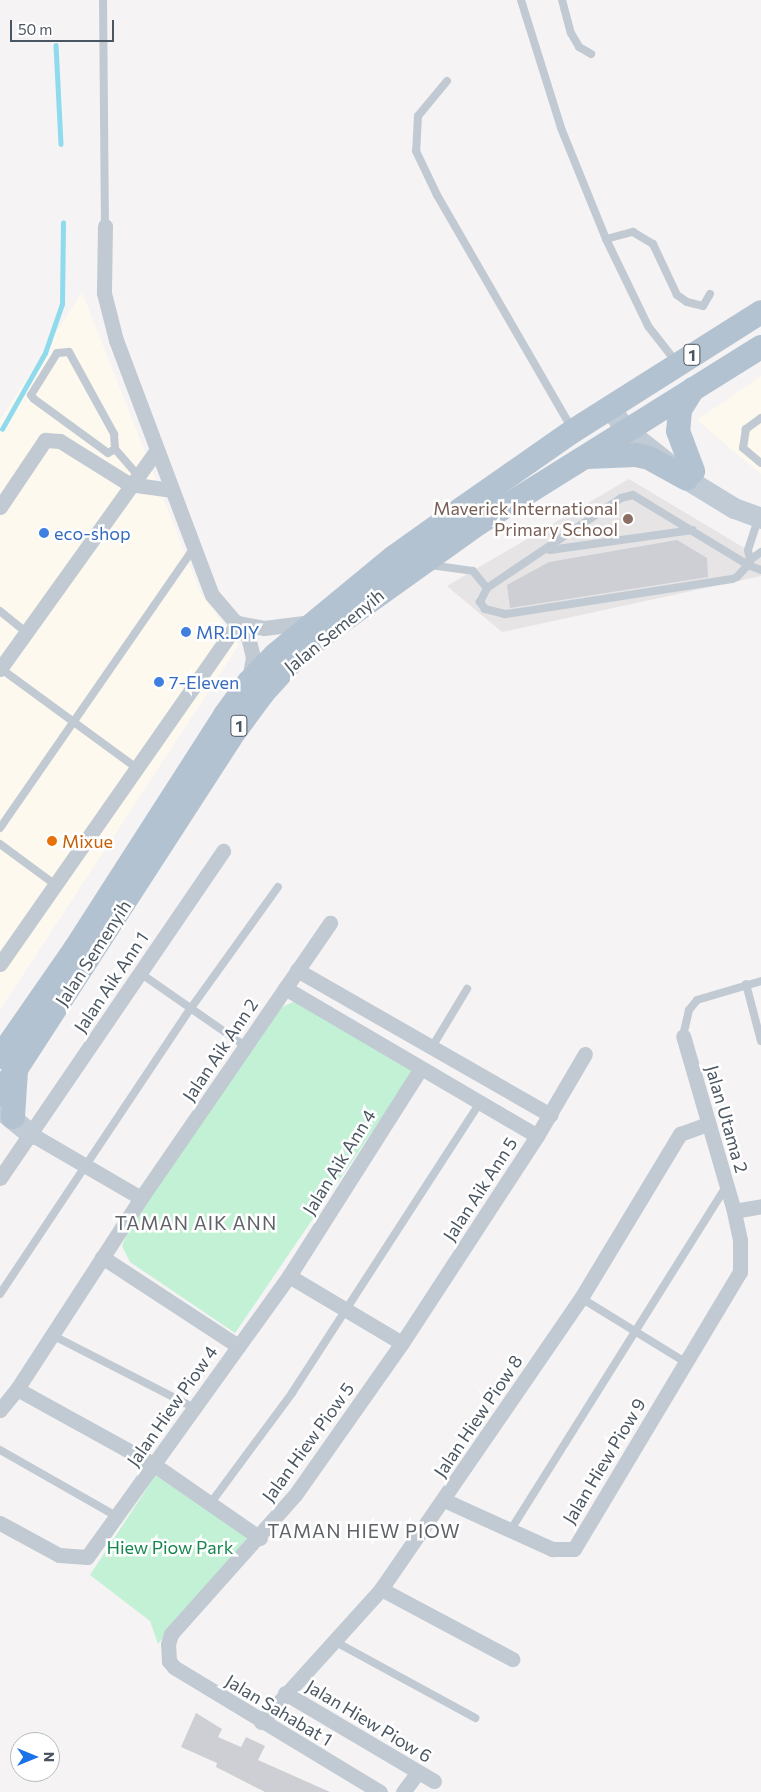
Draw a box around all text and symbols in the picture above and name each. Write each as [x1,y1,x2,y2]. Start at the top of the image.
scale bar [12,10,116,42]
text: 50 m [18,20,52,38]
road number: 1 [683,342,701,368]
place label: Maverick International Primary School [433,498,618,540]
marker: Maverick International Primary School [622,513,634,525]
place label: eco-shop [54,522,131,544]
marker: eco-shop [38,527,50,539]
street label: Jalan Semenyih [280,584,388,678]
place label: MR.DIY [196,621,260,643]
marker: MR.DIY [180,626,192,638]
place label: 7-Eleven [169,671,239,693]
marker: 7-Eleven [153,676,165,688]
road number: 1 [230,712,248,739]
place label: Mixue [62,830,113,852]
marker: Mixue [46,835,58,847]
street label: Jalan Semenyih [51,896,135,1010]
street label: Jalan Aik Ann 1 [69,928,153,1036]
street label: Jalan Aik Ann 2 [178,995,262,1105]
street label: Jalan Utama 2 [701,1063,753,1175]
street label: Jalan Aik Ann 4 [298,1105,380,1219]
street label: Jalan Aik Ann 5 [438,1133,522,1245]
district label: TAMAN AIK ANN [113,1212,279,1234]
street label: Jalan Hiew Piow 4 [122,1341,222,1471]
street label: Jalan Hiew Piow 8 [429,1351,527,1481]
street label: Jalan Hiew Piow 5 [257,1378,359,1506]
street label: Jalan Hiew Piow 9 [558,1394,650,1528]
district label: TAMAN HIEW PIOW [265,1520,463,1542]
park label: Hiew Piow Park [106,1536,234,1558]
street label: Jalan Sahabat 1 [222,1670,336,1750]
street label: Jalan Hiew Piow 6 [302,1675,436,1767]
north arrow [10,1732,60,1782]
text: N [41,1752,58,1762]

